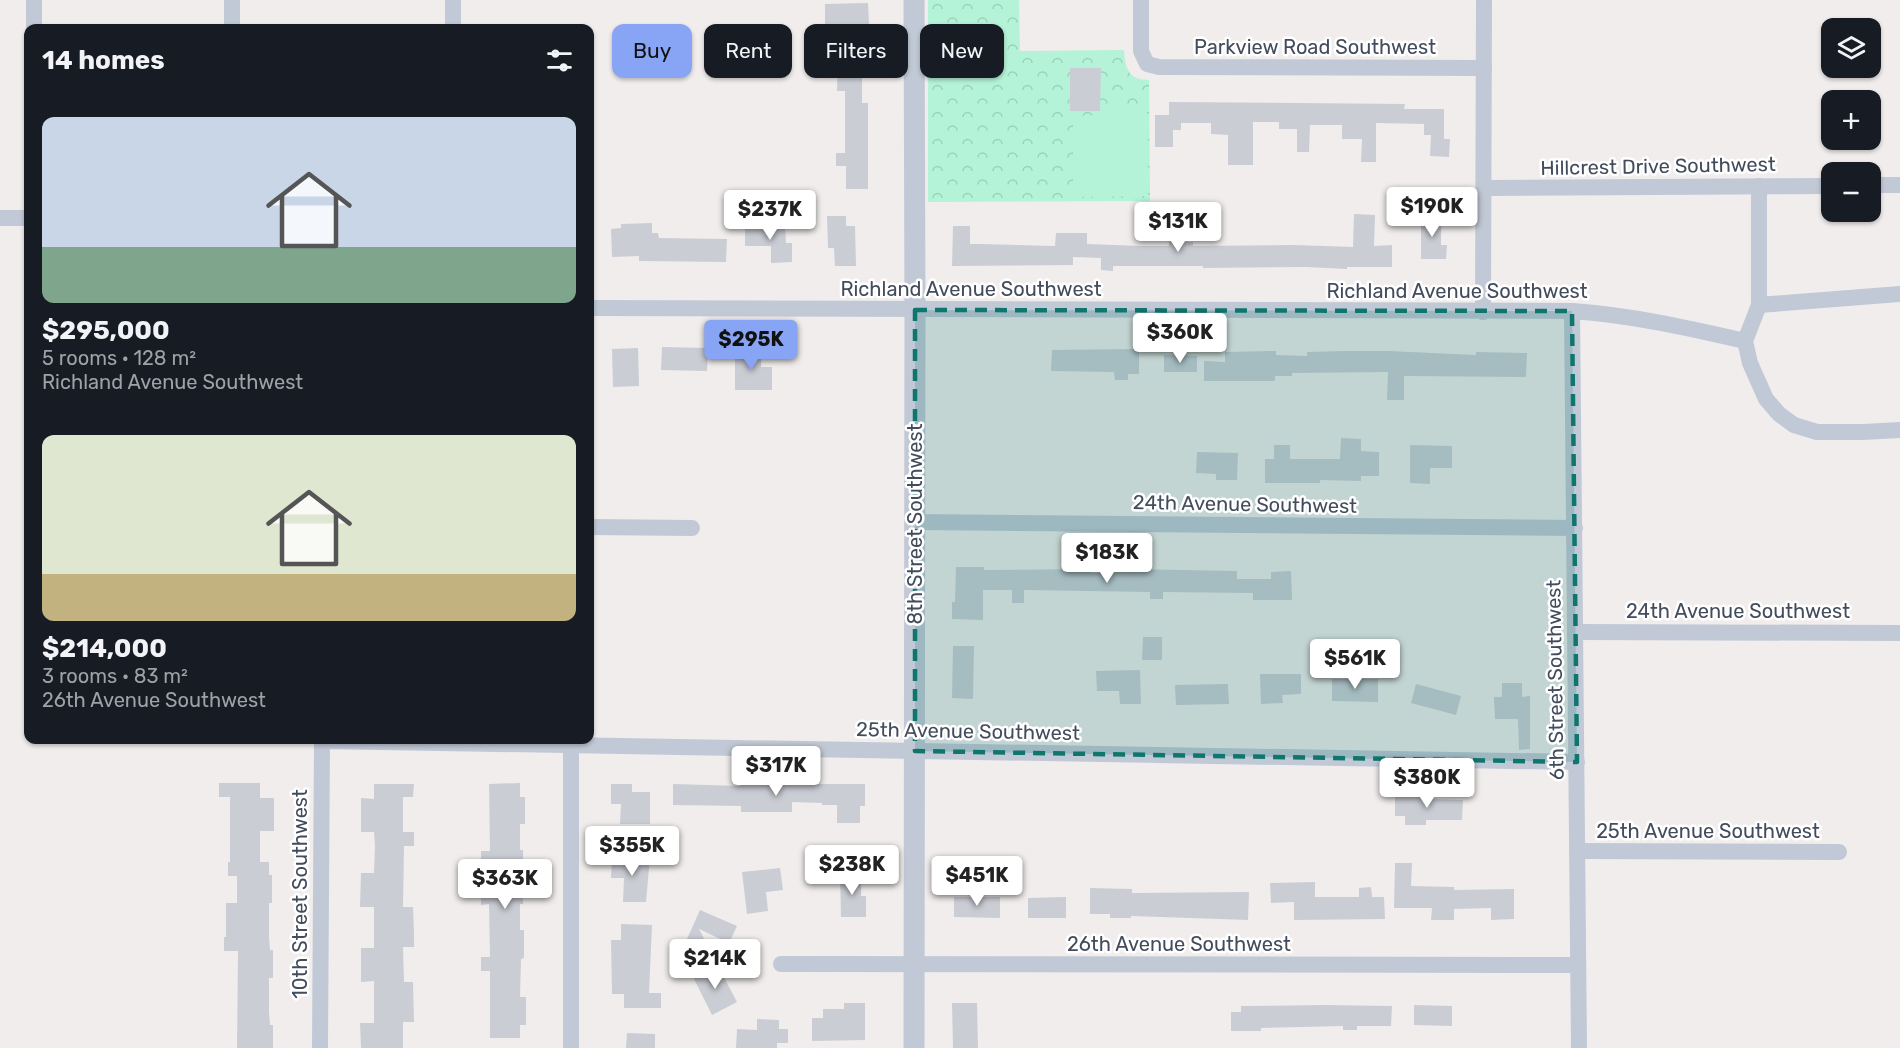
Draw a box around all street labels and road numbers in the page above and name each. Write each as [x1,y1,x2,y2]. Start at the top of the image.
street label: Parkview Road Southwest [1194,35,1436,59]
street label: Hillcrest Drive Southwest [1540,152,1776,180]
street label: Richland Avenue Southwest [840,277,1102,301]
street label: Richland Avenue Southwest [1326,279,1588,303]
street label: 8th Street Southwest [903,423,927,625]
street label: 24th Avenue Southwest [1133,490,1357,518]
street label: 6th Street Southwest [1541,579,1569,780]
street label: 24th Avenue Southwest [1626,599,1850,623]
street label: 25th Avenue Southwest [856,717,1080,745]
street label: 10th Street Southwest [288,789,312,999]
street label: 25th Avenue Southwest [1596,819,1820,843]
street label: 26th Avenue Southwest [1067,932,1291,956]

